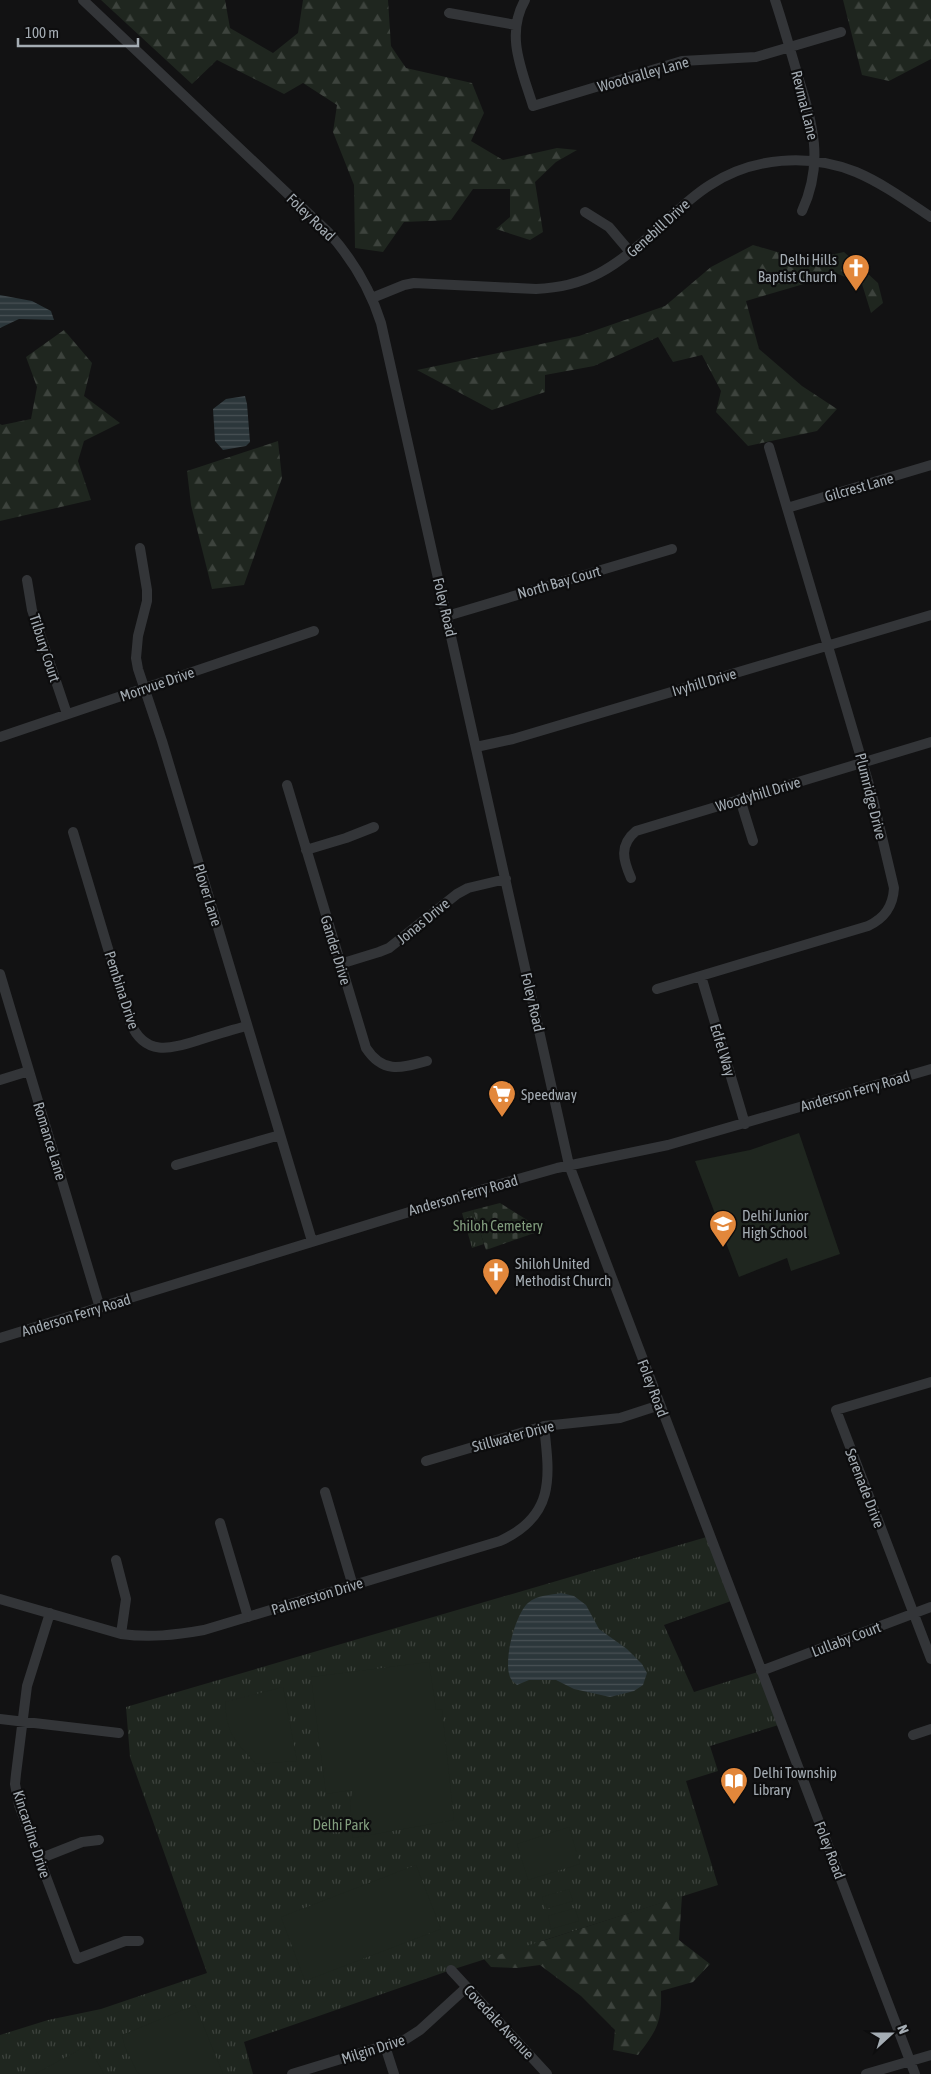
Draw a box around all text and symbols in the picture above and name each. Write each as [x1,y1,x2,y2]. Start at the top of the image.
scale bar [18,15,138,47]
text: 100 m [25,24,59,41]
street label: Woodvalley Lane [595,53,691,95]
street label: Revmal Lane [788,68,822,142]
street label: Foley Road [283,190,339,244]
street label: Genebill Drive [623,195,693,261]
place label: Delhi Hills Baptist Church [758,251,837,285]
church icon: Delhi Hills Baptist Church [841,253,871,292]
street label: Gilcrest Lane [823,469,895,505]
street label: North Bay Court [515,562,603,602]
street label: Foley Road [430,576,460,638]
street label: Tilbury Court [26,612,64,684]
street label: Morrvue Drive [118,663,197,705]
street label: Ivyhill Drive [670,665,738,699]
street label: Plumridge Drive [852,751,890,841]
street label: Woodyhill Drive [714,773,803,815]
street label: Plover Lane [190,862,226,928]
street label: Jonas Drive [393,895,453,947]
street label: Gander Drive [317,913,355,987]
street label: Pembina Drive [101,949,143,1031]
street label: Foley Road [518,971,548,1033]
street label: Edfel Way [707,1022,739,1078]
street label: Anderson Ferry Road [798,1067,912,1115]
supermarket icon: Speedway [487,1079,517,1118]
place label: Speedway [521,1086,577,1103]
street label: Romance Lane [30,1100,70,1182]
street label: Anderson Ferry Road [406,1171,520,1219]
place label: Delhi Junior High School [742,1207,809,1241]
school or university icon: Delhi Junior High School [708,1209,738,1248]
park label: Shiloh Cemetery [453,1217,543,1234]
place label: Shiloh United Methodist Church [515,1255,611,1289]
church icon: Shiloh United Methodist Church [481,1257,511,1296]
street label: Anderson Ferry Road [20,1290,132,1340]
street label: Foley Road [634,1357,672,1419]
street label: Stillwater Drive [470,1417,556,1455]
street label: Serenade Drive [842,1446,888,1530]
street label: Palmerston Drive [269,1574,365,1618]
street label: Lullaby Court [809,1618,883,1660]
place label: Delhi Township Library [753,1764,837,1798]
library icon: Delhi Township Library [719,1766,749,1805]
street label: Kincardine Drive [10,1788,54,1880]
park label: Delhi Park [312,1816,370,1833]
street label: Foley Road [811,1819,849,1881]
street label: Covedale Avenue [460,1982,538,2063]
north arrow [866,2009,916,2059]
text: N [894,2023,912,2036]
street label: Milgin Drive [339,2031,407,2067]

